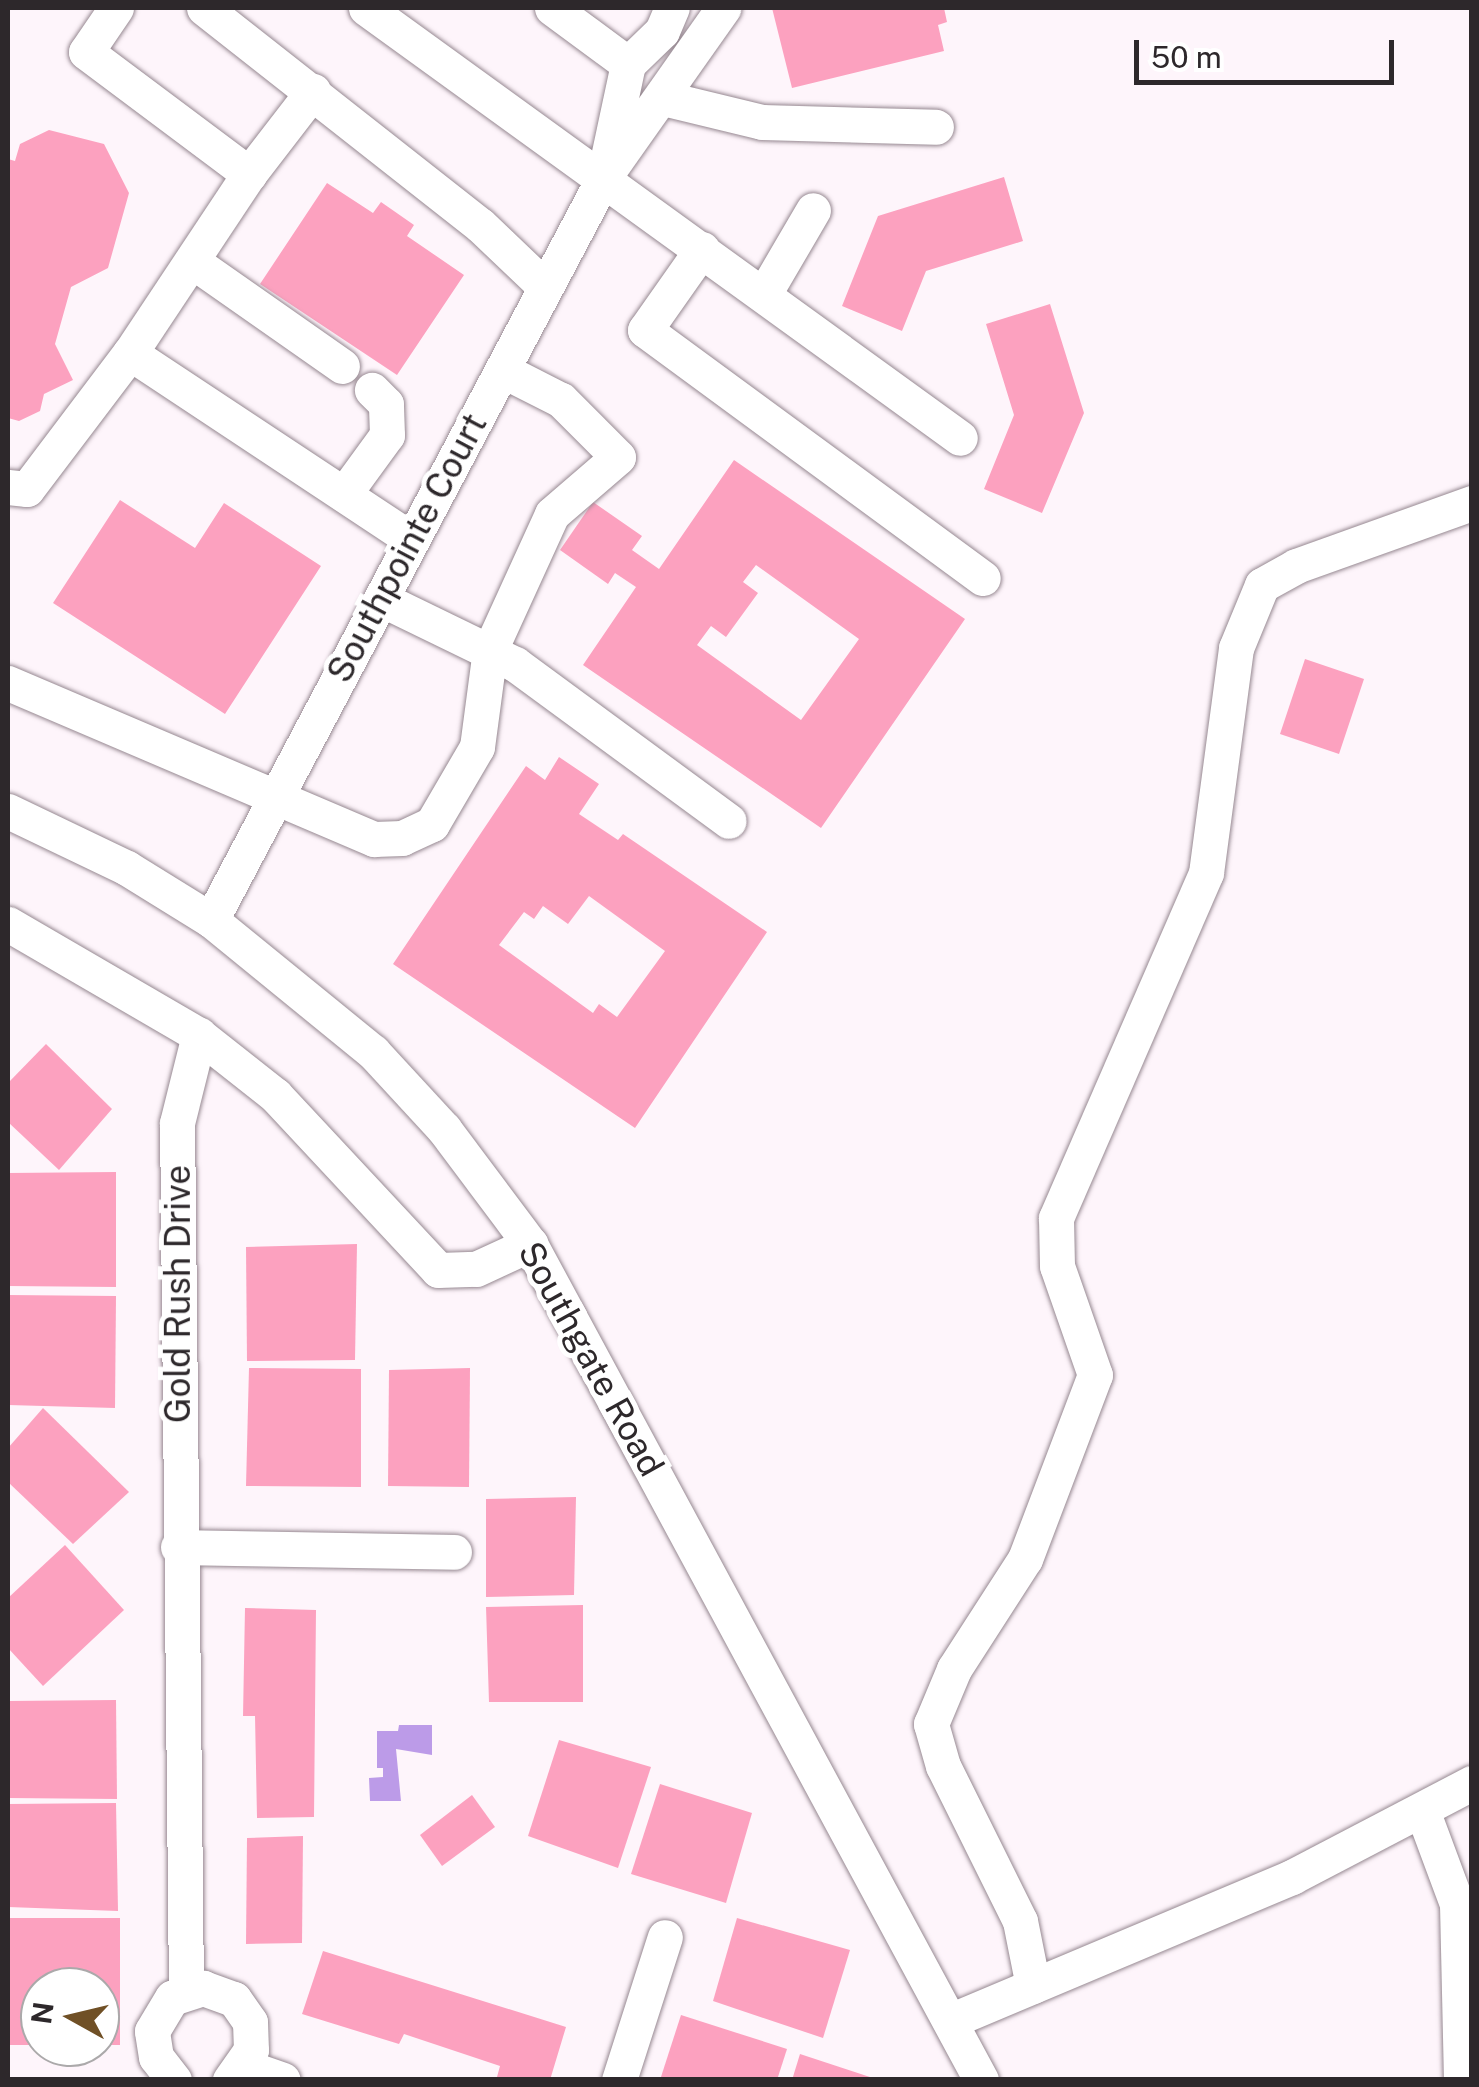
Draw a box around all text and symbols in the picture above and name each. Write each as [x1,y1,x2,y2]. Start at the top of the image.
scale bar [1139,20,1399,82]
text: 50 m [1151,39,1222,75]
street label: Southpointe Court [318,406,496,690]
street label: Gold Rush Drive [157,1165,199,1423]
street label: Southgate Road [509,1234,673,1484]
north arrow [20,1967,120,2067]
text: N [24,2000,60,2026]

